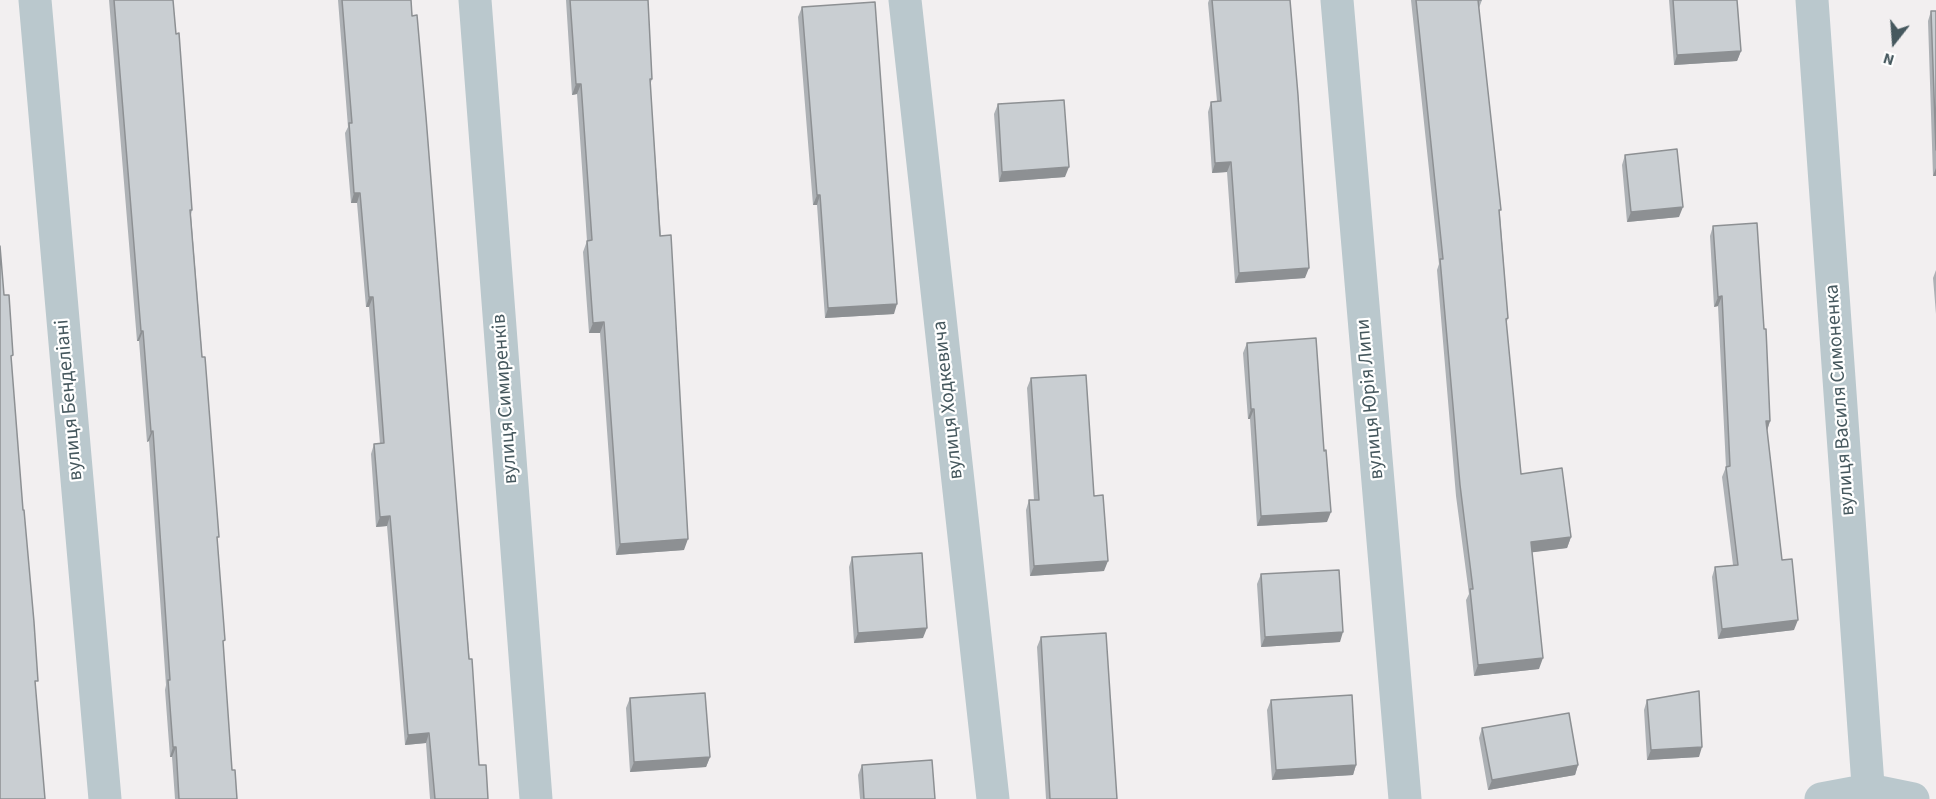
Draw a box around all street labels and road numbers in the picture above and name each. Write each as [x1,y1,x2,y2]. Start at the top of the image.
street label: вулиця Василя Симоненка [1821,283,1861,517]
street label: вулиця Симиренків [488,313,524,485]
street label: вулиця Бенделіані [51,318,89,482]
street label: вулиця Юрія Липи [1352,318,1390,480]
street label: вулиця Ходкевича [929,319,969,481]

